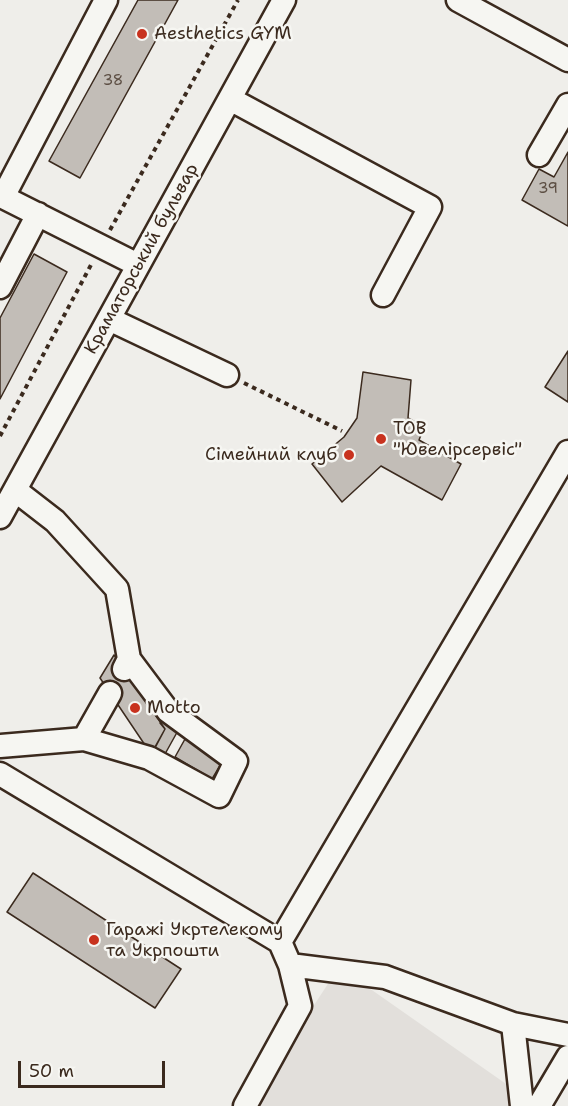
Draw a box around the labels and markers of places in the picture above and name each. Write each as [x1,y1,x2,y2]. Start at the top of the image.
place label: Aesthetics GYM [154,23,291,45]
marker: Aesthetics GYM [135,27,149,41]
place label: ТОВ "Ювелірсервіс" [393,418,522,460]
marker: ТОВ "Ювелірсервіс" [374,432,388,446]
place label: Сімейний клуб [205,444,337,466]
marker: Сімейний клуб [342,448,356,462]
place label: Motto [147,697,201,719]
marker: Motto [128,701,142,715]
place label: Гаражі Укртелекому та Укрпошти [106,919,283,962]
marker: Гаражі Укртелекому та Укрпошти [87,933,101,947]

